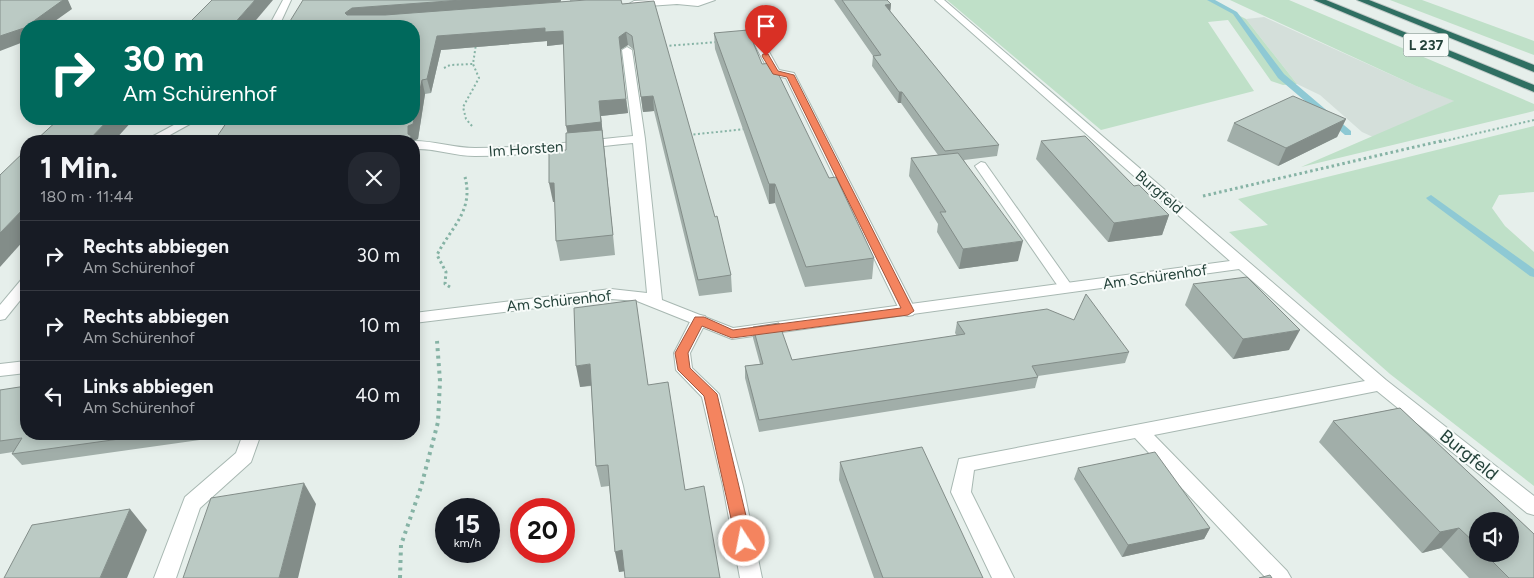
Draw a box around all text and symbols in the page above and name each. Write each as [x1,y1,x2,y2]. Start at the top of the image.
pin [745,5,787,56]
icon: arrive [752,12,780,40]
road number: L 237 [1404,34,1448,56]
text: 30 m [123,38,204,80]
icon: right [40,40,105,105]
text: Am Schürenhof [123,80,277,107]
street label: Im Horsten [488,137,564,161]
text: 1 Min. [40,149,118,186]
button: close [348,152,400,204]
street label: Burgfeld [1132,166,1186,218]
text: 180 m · 11:44 [40,187,133,206]
text: Rechts abbiegen [83,235,229,258]
icon: right [40,242,68,270]
text: 30 m [357,244,400,267]
text: Am Schürenhof [83,258,195,277]
street label: Am Schürenhof [1102,261,1209,293]
street label: Am Schürenhof [506,287,613,315]
text: Rechts abbiegen [83,305,229,328]
icon: right [40,312,68,340]
text: 10 m [359,314,400,337]
text: Am Schürenhof [83,328,195,347]
text: Links abbiegen [83,375,214,398]
icon: left [40,382,68,410]
text: 40 m [355,384,400,407]
text: Am Schürenhof [83,398,195,417]
street label: Burgfeld [1435,425,1503,485]
speed limit sign: 20 [510,498,575,563]
text: 15 [455,509,480,539]
map controls [1469,512,1519,562]
button: sound [1469,512,1519,562]
position arrow [717,514,769,566]
text: km/h [454,536,481,550]

